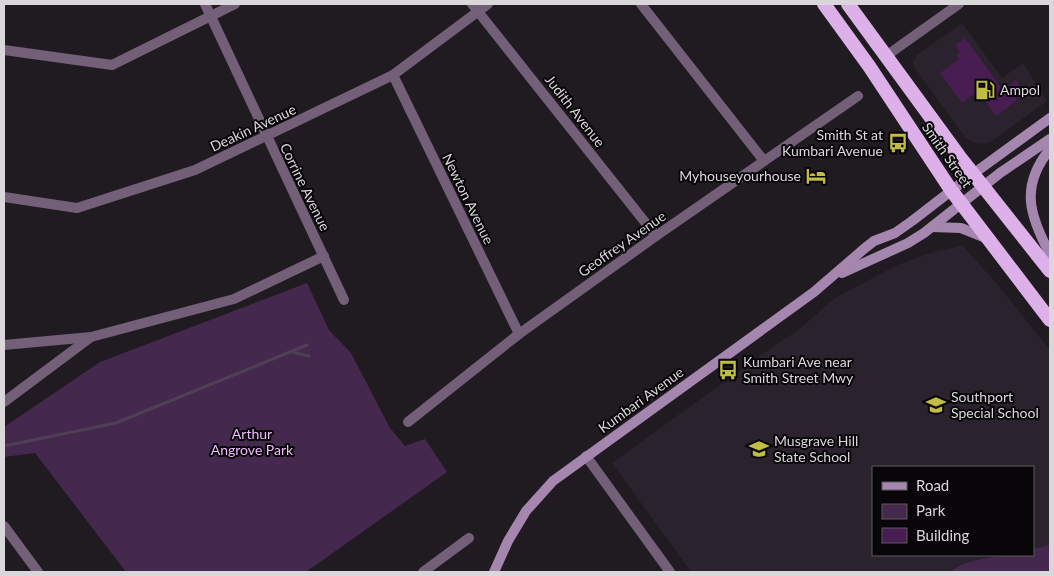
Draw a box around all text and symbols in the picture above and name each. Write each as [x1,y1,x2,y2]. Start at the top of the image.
street label: Judith Avenue [542,71,609,150]
fuel station icon: Ampol [974,79,996,101]
place label: Ampol [1000,81,1040,98]
street label: Deakin Avenue [207,100,298,155]
street label: Smith Street [919,119,976,191]
place label: Smith St at Kumbari Avenue [782,126,883,159]
bus stop icon: Smith St at Kumbari Avenue [887,132,909,154]
street label: Corrine Avenue [277,140,334,233]
street label: Newton Avenue [439,151,498,247]
hotel icon: Myhouseyourhouse [805,165,827,187]
place label: Myhouseyourhouse [679,167,801,184]
street label: Geoffrey Avenue [575,207,669,280]
place label: Kumbari Ave near Smith Street Mwy [743,353,854,386]
bus stop icon: Kumbari Ave near Smith Street Mwy [717,359,739,381]
street label: Kumbari Avenue [595,363,687,436]
place label: Southport Special School [951,388,1039,421]
school or university icon: Southport Special School [925,394,947,416]
park label: Arthur Angrove Park [211,425,294,458]
place label: Musgrave Hill State School [774,432,858,465]
school or university icon: Musgrave Hill State School [748,438,770,460]
legend [872,466,1034,556]
text: Road [916,476,949,494]
text: Park [916,501,946,519]
text: Building [916,526,969,544]

